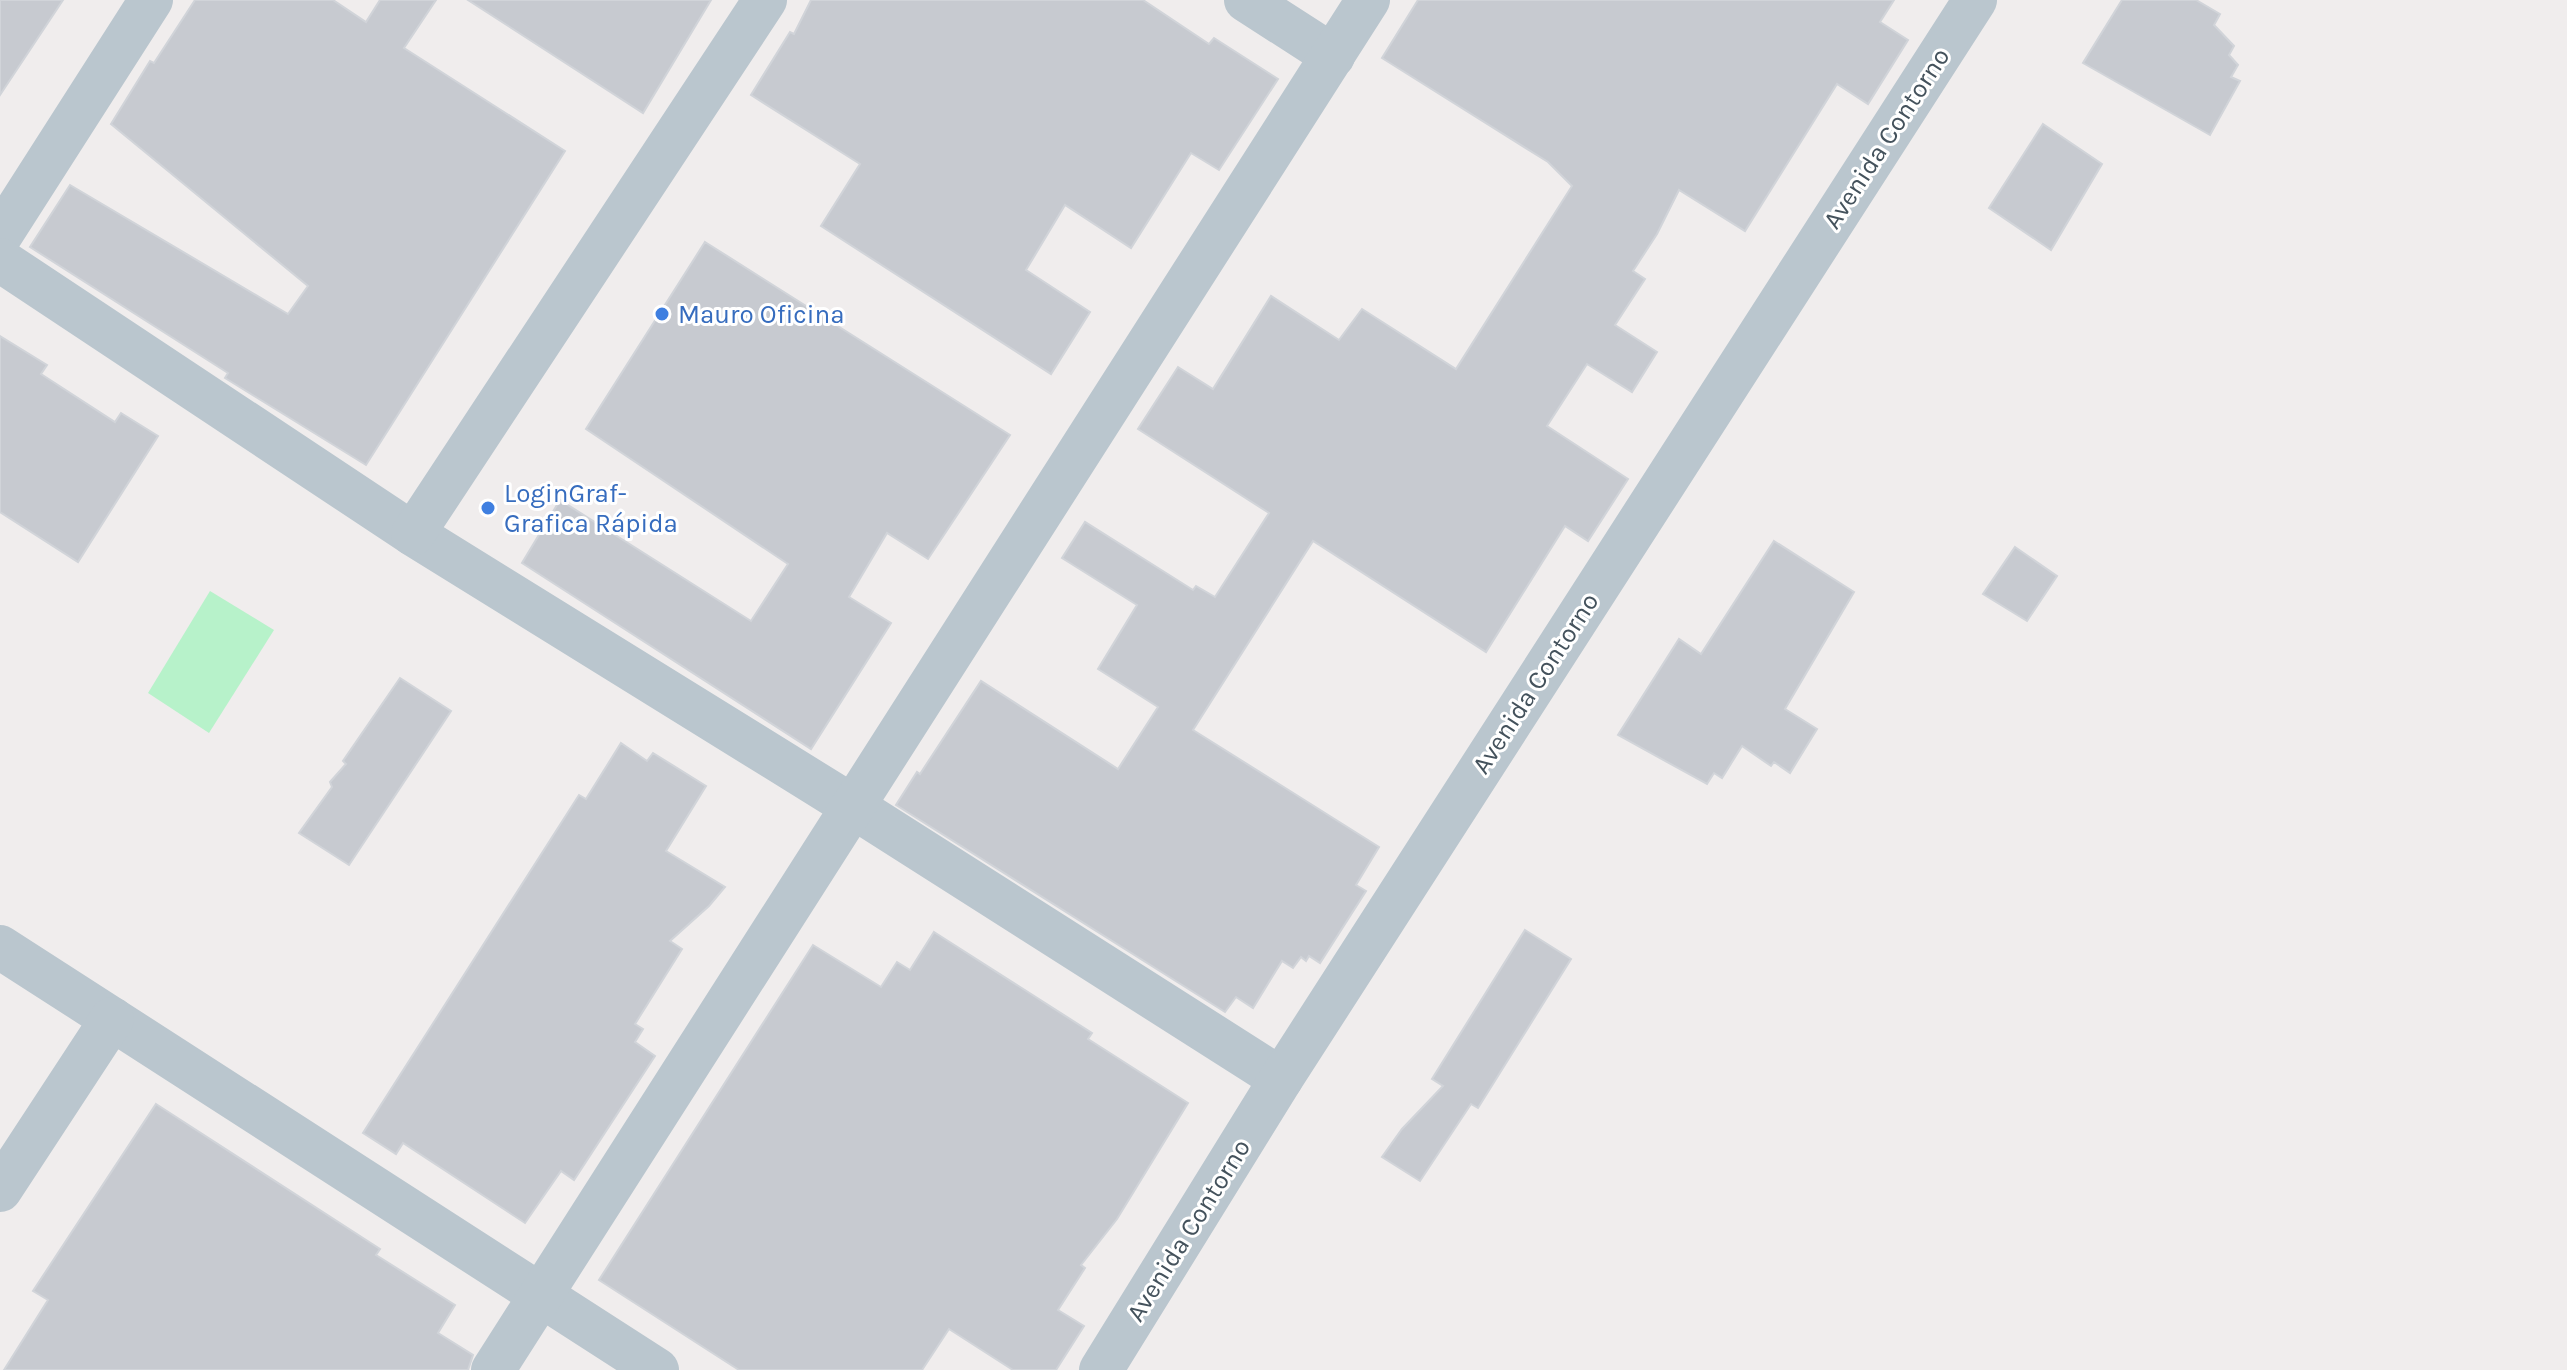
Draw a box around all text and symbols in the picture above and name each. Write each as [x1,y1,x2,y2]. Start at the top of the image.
street label: Avenida Contorno [1816,42,1956,234]
place label: Mauro Oficina [678,299,844,330]
marker: Mauro Oficina [653,305,671,323]
place label: LoginGraf- Grafica Rápida [504,478,678,539]
marker: LoginGraf- Grafica Rápida [479,499,497,517]
street label: Avenida Contorno [1465,587,1605,779]
street label: Avenida Contorno [1120,1133,1257,1327]

